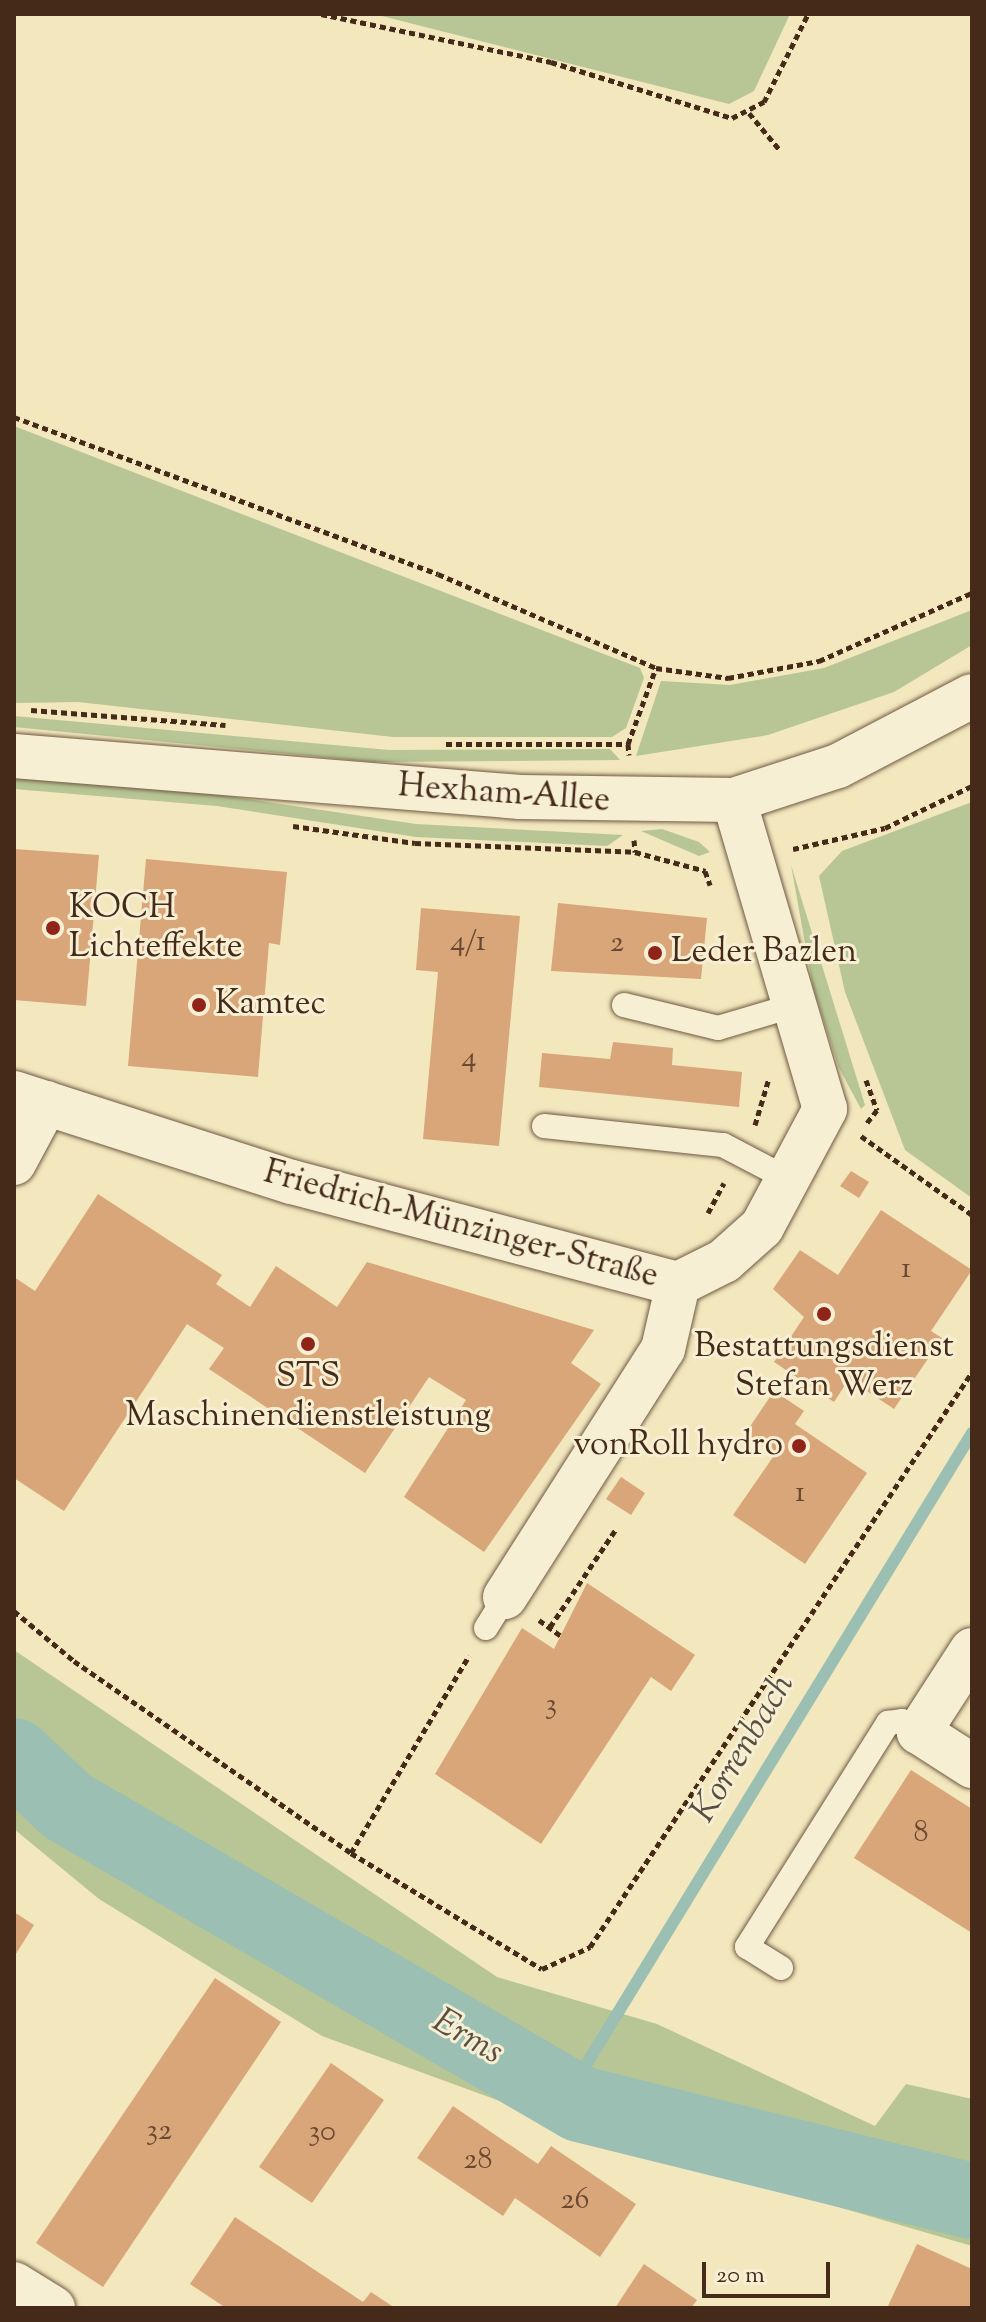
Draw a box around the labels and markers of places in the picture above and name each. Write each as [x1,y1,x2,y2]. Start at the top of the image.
place label: KOCH Lichteffekte [69,888,243,968]
marker: KOCH Lichteffekte [44,919,62,937]
place label: Leder Bazlen [671,933,857,973]
marker: Leder Bazlen [646,944,664,962]
place label: Kamtec [215,985,326,1025]
marker: Kamtec [190,996,208,1014]
marker: Bestattungsdienst Stefan Werz [815,1305,833,1323]
place label: Bestattungsdienst Stefan Werz [694,1327,954,1406]
marker: STS Maschinendienstleistung [299,1335,317,1353]
place label: STS Maschinendienstleistung [125,1357,491,1436]
place label: vonRoll hydro [573,1426,783,1466]
marker: vonRoll hydro [790,1437,808,1455]

